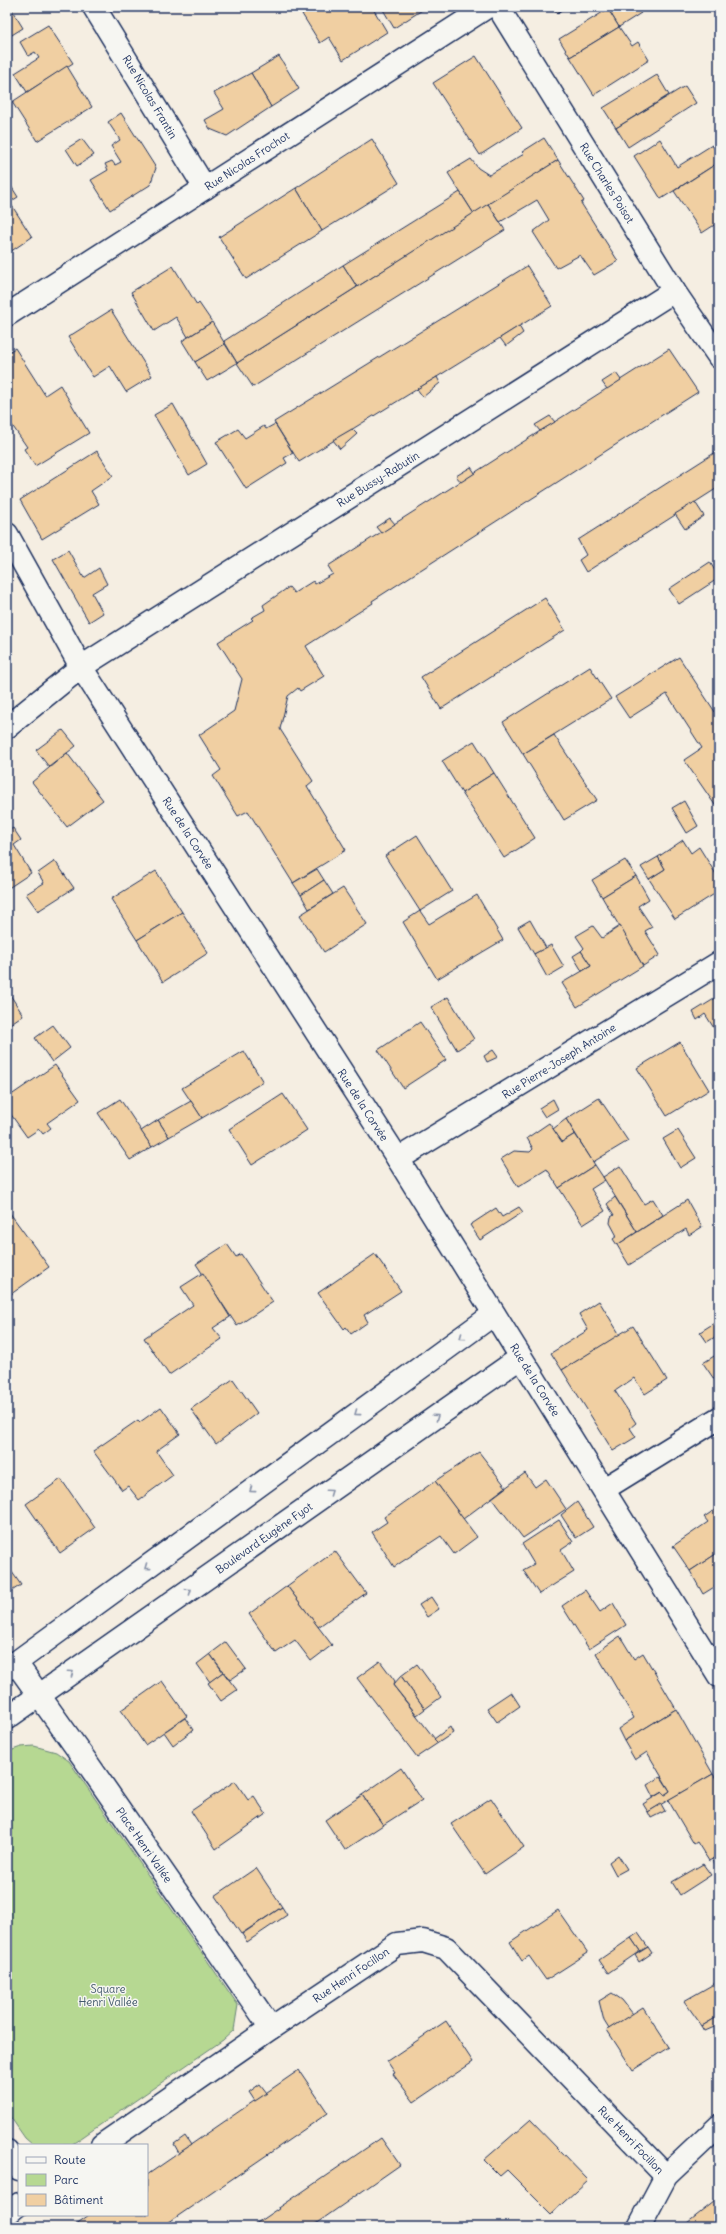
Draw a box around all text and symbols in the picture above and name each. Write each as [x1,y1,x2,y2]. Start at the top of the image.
street label: Rue Nicolas Frantin [119,53,181,141]
street label: Rue Nicolas Frochot [202,128,292,194]
street label: Rue Charles Poisot [577,140,637,226]
street label: Rue Bussy-Rabutin [334,448,422,510]
street label: Rue de la Corvée [159,794,217,872]
street label: Rue Pierre-Joseph Antoine [500,1020,619,1102]
street label: Rue de la Corvée [334,1066,392,1144]
one-way arrow [460,1332,467,1339]
street label: Rue de la Corvée [507,1341,563,1419]
one-way arrow [355,1409,362,1416]
one-way arrow [432,1414,439,1422]
one-way arrow [250,1485,257,1492]
one-way arrow [325,1490,332,1497]
street label: Boulevard Eugène Fyot [213,1499,315,1577]
one-way arrow [145,1562,152,1569]
one-way arrow [185,1588,192,1596]
one-way arrow [67,1670,74,1678]
street label: Place Henri Vallée [113,1805,175,1885]
street label: Rue Henri Focillon [310,1944,392,2006]
park label: Square Henri Vallée [78,1982,138,2009]
street label: Rue Henri Focillon [595,2103,667,2177]
legend [18,2144,148,2216]
text: Route [54,2152,86,2167]
text: Parc [54,2172,79,2187]
text: Bâtiment [54,2192,103,2207]

